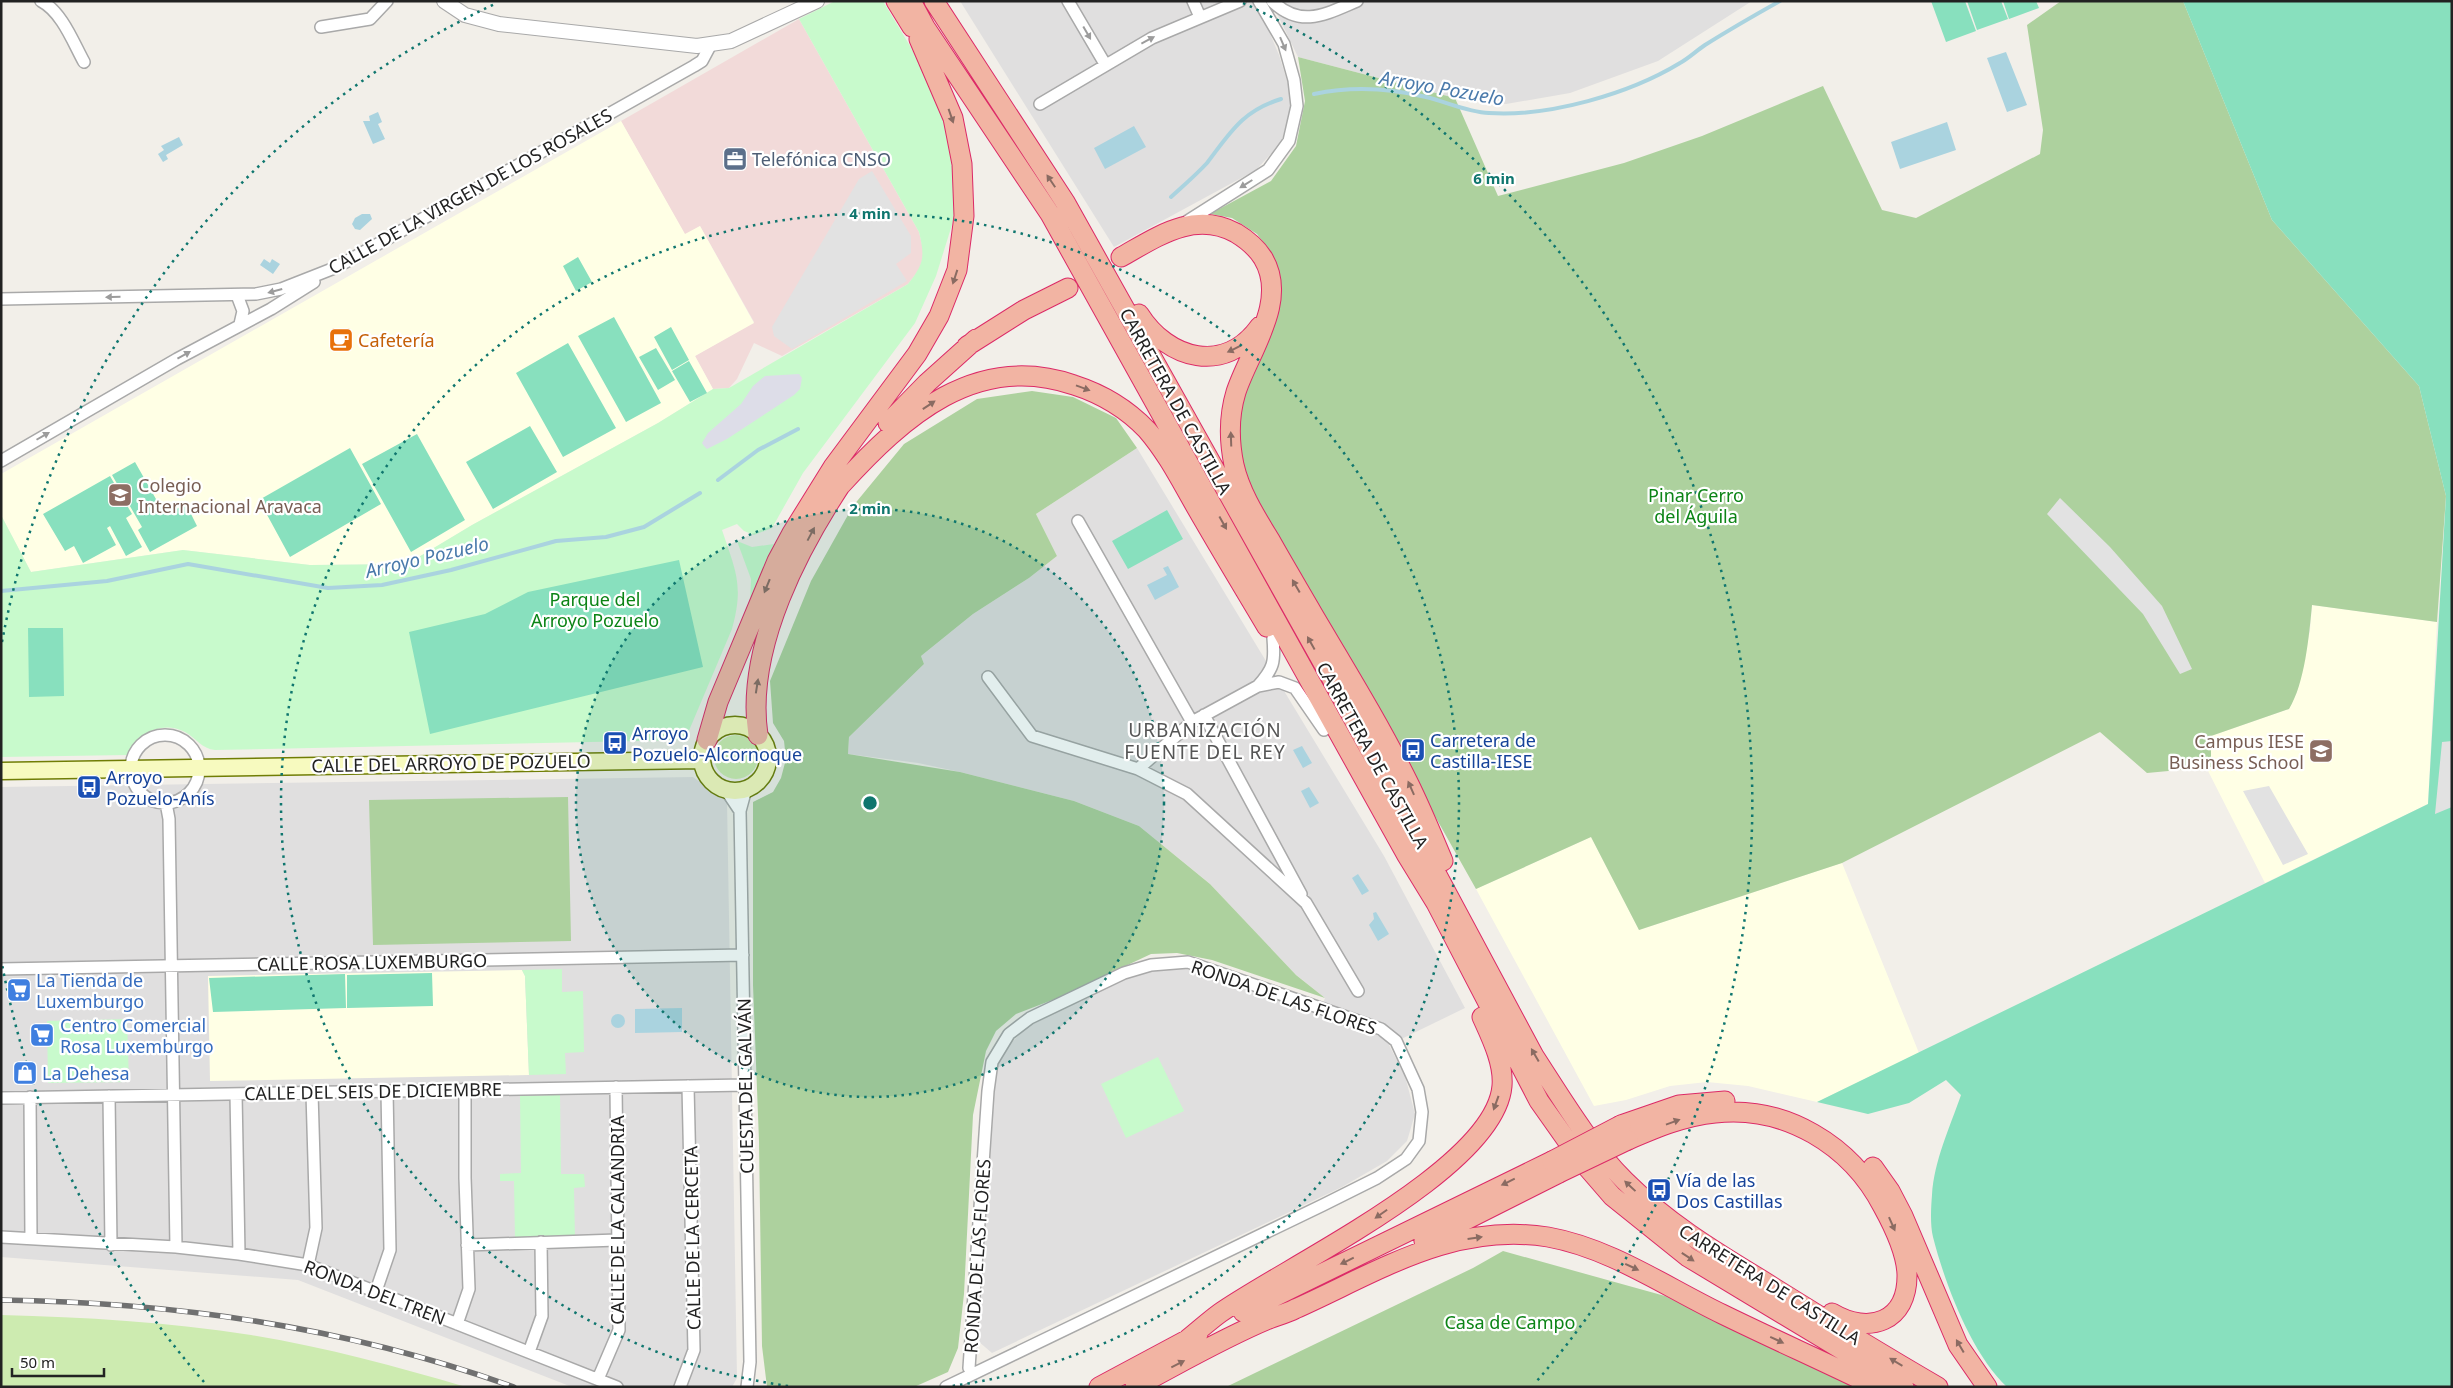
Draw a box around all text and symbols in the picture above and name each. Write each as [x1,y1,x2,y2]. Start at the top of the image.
one-way arrow [1082,26,1091,39]
one-way arrow [1140,36,1155,44]
one-way arrow [1279,37,1287,52]
water label: Arroyo Pozuelo [1376,64,1506,112]
street label: CALLE DE LA VIRGEN DE LOS ROSALES [324,103,616,279]
one-way arrow [947,109,955,124]
office icon: Telefónica CNSO [722,146,748,172]
place label: Telefónica CNSO [752,147,891,171]
text: 6 min [1473,168,1515,188]
one-way arrow [1046,175,1056,188]
one-way arrow [1239,179,1252,189]
text: 4 min [849,203,891,223]
one-way arrow [951,269,958,284]
one-way arrow [268,287,283,295]
one-way arrow [105,293,121,301]
street label: CARRETERA DE CASTILLA [1115,303,1238,499]
cafe icon: Cafetería [328,327,354,353]
place label: Cafetería [358,328,435,352]
one-way arrow [1227,345,1241,353]
one-way arrow [177,351,191,359]
one-way arrow [1076,385,1091,392]
one-way arrow [922,400,935,410]
one-way arrow [1227,431,1235,447]
one-way arrow [37,432,50,441]
place label: Colegio Internacional Aravaca [138,473,322,518]
school or university icon: Colegio Internacional Aravaca [107,482,133,508]
park label: Pinar Cerro del Águila [1648,483,1744,528]
text: 2 min [849,498,891,518]
one-way arrow [1219,516,1227,531]
one-way arrow [807,526,815,541]
water label: Arroyo Pozuelo [361,530,491,584]
one-way arrow [763,579,771,594]
one-way arrow [1292,580,1301,593]
park label: Parque del Arroyo Pozuelo [531,587,659,632]
one-way arrow [1307,636,1316,649]
street label: CARRETERA DE CASTILLA [1312,657,1435,853]
one-way arrow [753,678,761,694]
district label: URBANIZACIÓN FUENTE DEL REY [1124,717,1286,765]
place label: Arroyo Pozuelo-Alcornoque [632,721,802,766]
place label: Carretera de Castilla-IESE [1430,728,1536,773]
place label: Campus IESE Business School [2169,729,2304,774]
bus stop icon: Arroyo Pozuelo-Alcornoque [602,730,628,756]
bus stop icon: Carretera de Castilla-IESE [1400,737,1426,763]
school or university icon: Campus IESE Business School [2308,738,2334,764]
street label: CALLE DEL ARROYO DE POZUELO [311,749,591,777]
place label: Arroyo Pozuelo-Anís [106,765,215,810]
bus stop icon: Arroyo Pozuelo-Anís [76,774,102,800]
one-way arrow [1407,781,1415,795]
centre of rings [861,794,879,812]
street label: CALLE ROSA LUXEMBURGO [257,948,487,976]
street label: RONDA DE LAS FLORES [1188,954,1380,1040]
place label: La Tienda de Luxemburgo [36,968,144,1013]
supermarket icon: La Tienda de Luxemburgo [6,977,32,1003]
street label: CUESTA DEL GALVÁN [731,998,759,1174]
place label: Centro Comercial Rosa Luxemburgo [60,1013,214,1058]
supermarket icon: Centro Comercial Rosa Luxemburgo [29,1022,55,1048]
one-way arrow [1530,1049,1539,1062]
shop icon: La Dehesa [12,1060,38,1086]
place label: La Dehesa [42,1061,130,1085]
street label: CALLE DEL SEIS DE DICIEMBRE [244,1077,502,1105]
one-way arrow [1492,1096,1500,1111]
street label: CALLE DE LA CALANDRIA [605,1115,629,1325]
one-way arrow [1666,1118,1681,1125]
street label: CALLE DE LA CERCETA [678,1145,706,1330]
street label: RONDA DE LAS FLORES [958,1158,996,1354]
place label: Vía de las Dos Castillas [1676,1168,1783,1213]
bus stop icon: Vía de las Dos Castillas [1646,1177,1672,1203]
one-way arrow [1501,1178,1516,1186]
one-way arrow [1625,1180,1637,1192]
one-way arrow [1374,1209,1388,1219]
one-way arrow [1888,1217,1896,1231]
street label: CARRETERA DE CASTILLA [1675,1218,1866,1350]
one-way arrow [1467,1234,1483,1242]
one-way arrow [1681,1252,1695,1262]
street label: RONDA DEL TREN [301,1254,449,1330]
one-way arrow [1339,1257,1354,1265]
one-way arrow [1625,1264,1639,1272]
park label: Casa de Campo [1444,1310,1576,1334]
one-way arrow [1770,1336,1784,1344]
one-way arrow [1956,1339,1964,1354]
scale bar [12,1346,105,1378]
text: 50 m [20,1352,55,1372]
one-way arrow [1889,1358,1904,1366]
one-way arrow [1171,1360,1185,1368]

